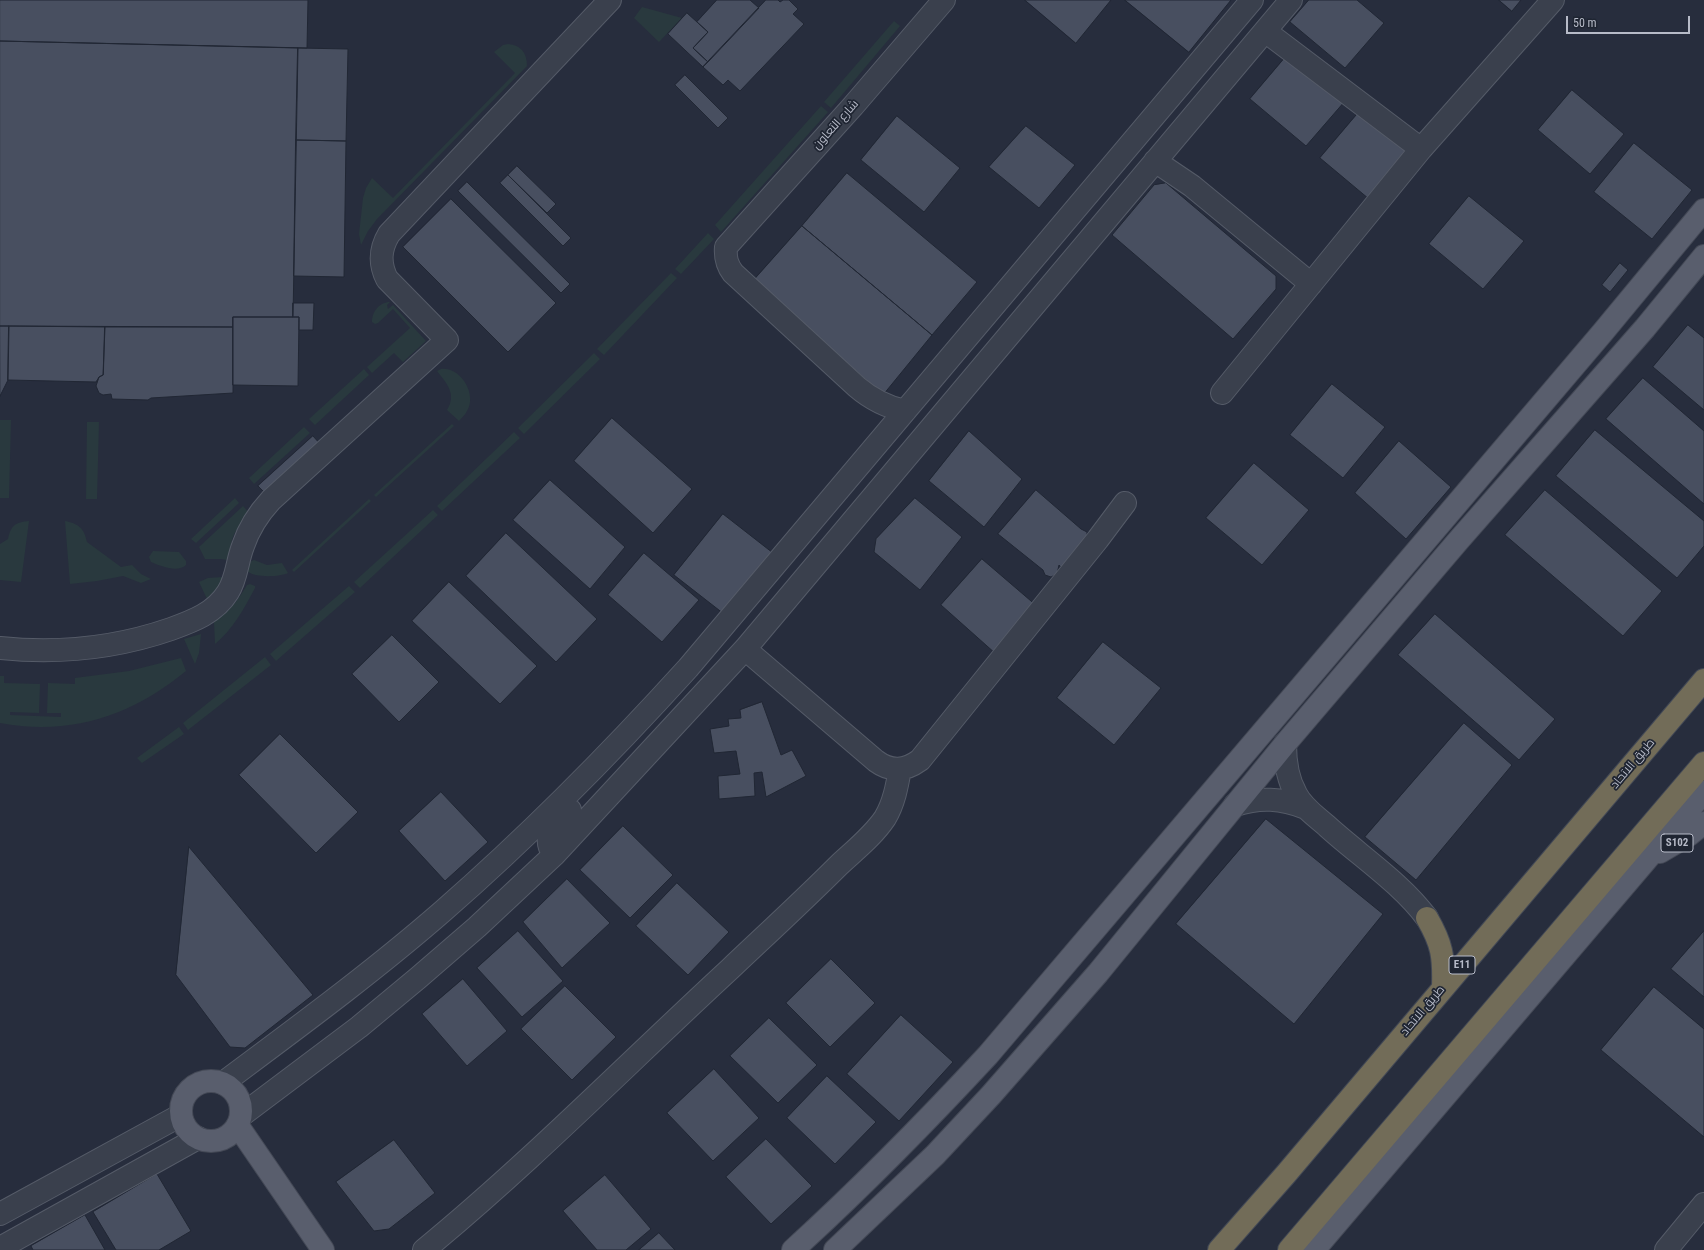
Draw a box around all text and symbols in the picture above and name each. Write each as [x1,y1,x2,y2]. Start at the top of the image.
scale bar [1568,8,1692,34]
text: 50 m [1573,16,1597,30]
street label: شارع التعاون [810,97,862,153]
street label: طريق الاتحاد [1608,736,1658,792]
road number: S102 [1661,834,1693,852]
road number: E11 [1449,956,1475,974]
street label: طريق الاتحاد [1398,983,1448,1039]

